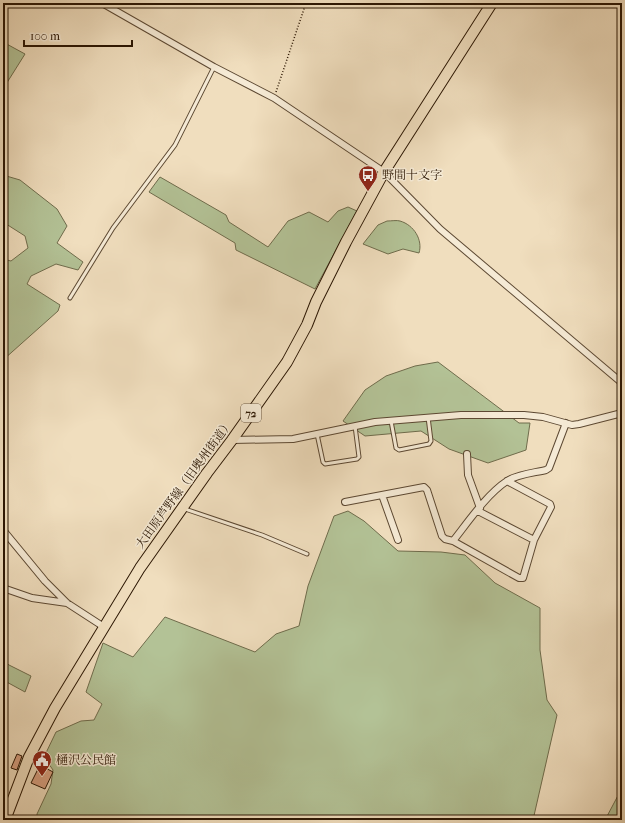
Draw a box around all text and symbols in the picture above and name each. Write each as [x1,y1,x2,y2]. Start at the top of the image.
scale bar [24,22,132,48]
text: 100 m [30,29,60,43]
bus stop icon: 野間十文字 [357,164,379,192]
place label: 野間十文字 [382,168,442,182]
road number: 72 [241,404,261,422]
street label: 大田原芦野線（旧奥州街道） [132,417,236,551]
public building icon: 樋沢公民館 [31,749,53,777]
place label: 樋沢公民館 [56,753,116,767]

